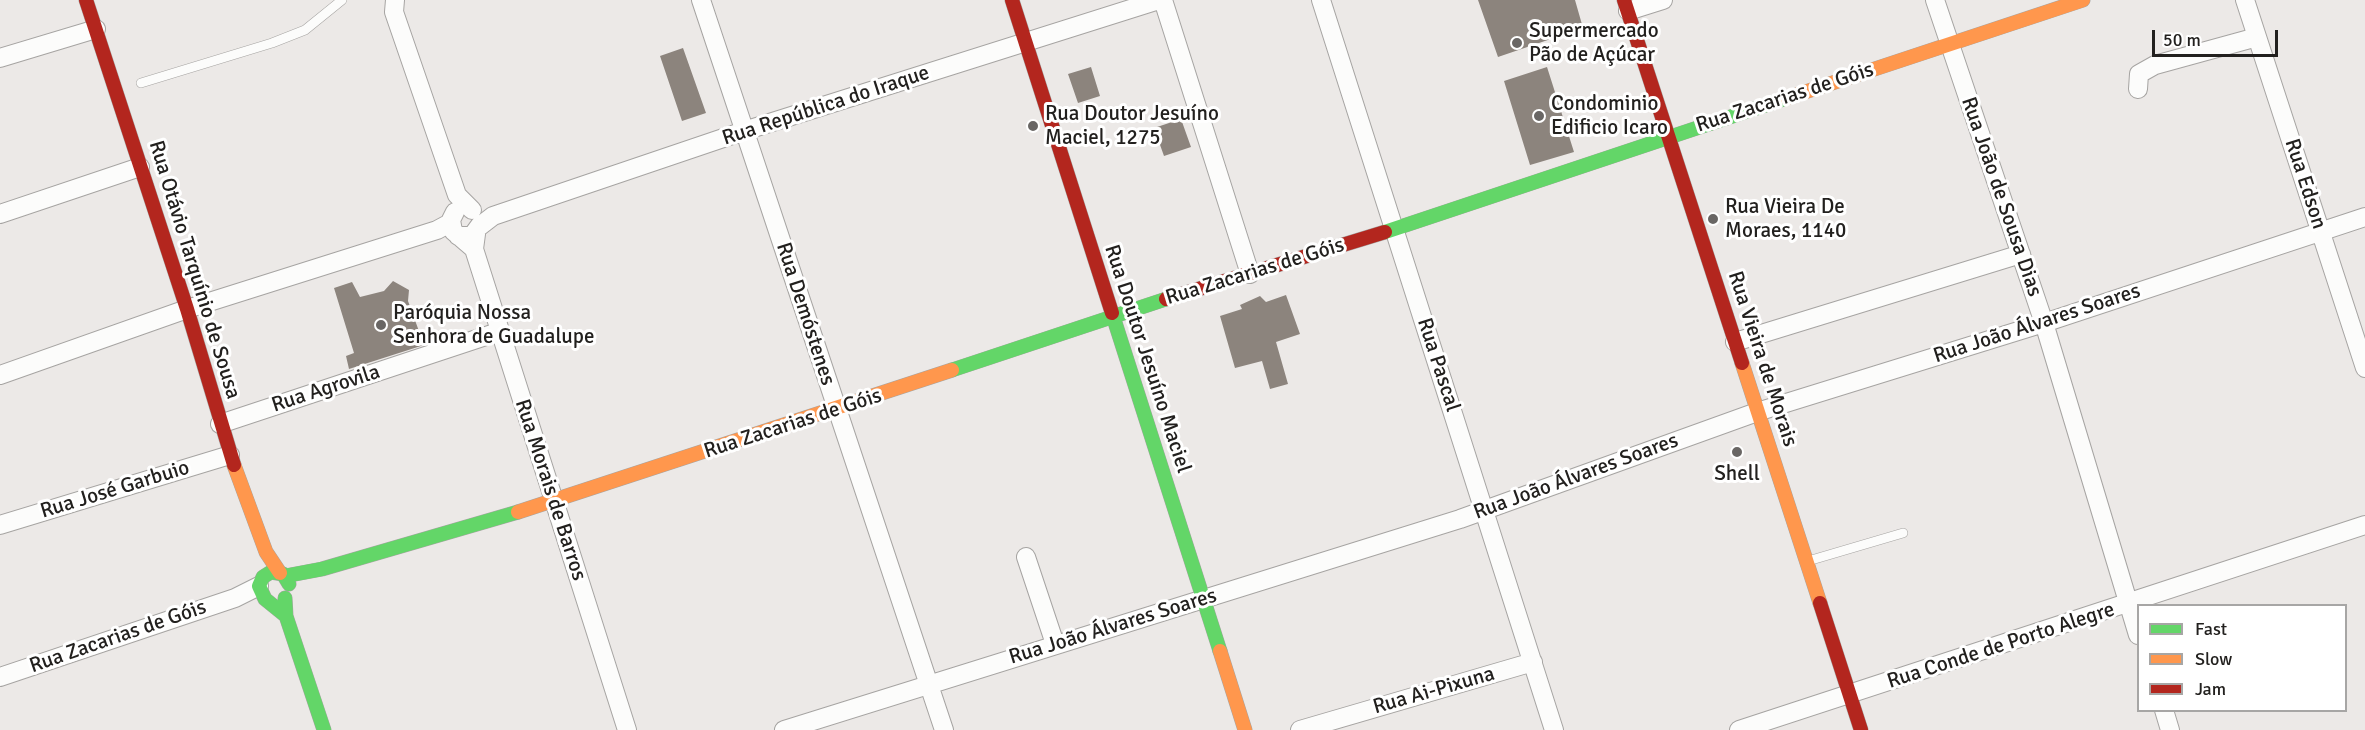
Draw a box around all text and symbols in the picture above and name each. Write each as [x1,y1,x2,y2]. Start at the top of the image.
place label: Supermercado Pão de Açúcar [1529,18,1659,68]
scale bar [2155,18,2281,56]
text: 50 m [2163,29,2201,51]
marker: Supermercado Pão de Açúcar [1510,36,1524,50]
street label: Rua Zacarias de Góis [1693,57,1877,139]
street label: Rua República do Iraque [719,61,933,151]
place label: Condominio Edificio Icaro [1551,91,1668,141]
street label: Rua João de Sousa Dias [1955,94,2047,300]
place label: Rua Doutor Jesuíno Maciel, 1275 [1045,101,1219,151]
marker: Condominio Edificio Icaro [1532,109,1546,123]
marker: Rua Doutor Jesuíno Maciel, 1275 [1026,119,1040,133]
street label: Rua Edson [2279,136,2331,232]
street label: Rua Otávio Tarquínio de Sousa [143,138,245,402]
place label: Rua Vieira De Moraes, 1140 [1725,194,1846,244]
marker: Rua Vieira De Moraes, 1140 [1706,212,1720,226]
street label: Rua Zacarias de Góis [1163,233,1347,311]
street label: Rua Demóstenes [770,239,840,389]
street label: Rua Doutor Jesuíno Maciel [1098,242,1196,476]
street label: Rua Vieira de Morais [1722,268,1802,450]
street label: Rua João Álvares Soares [1930,279,2144,369]
place label: Paróquia Nossa Senhora de Guadalupe [393,300,594,350]
street label: Rua Pascal [1411,315,1465,415]
marker: Paróquia Nossa Senhora de Guadalupe [374,318,388,332]
street label: Rua Agrovila [269,360,383,418]
street label: Rua Zacarias de Góis [701,383,885,465]
street label: Rua Morais de Barros [509,396,591,584]
street label: Rua João Álvares Soares [1470,428,1682,526]
marker: Shell [1730,445,1744,459]
street label: Rua José Garbuio [37,455,193,525]
place label: Shell [1714,461,1760,487]
street label: Rua João Álvares Soares [1006,583,1220,671]
street label: Rua Zacarias de Góis [26,595,210,679]
street label: Rua Conde de Porto Alegre [1884,597,2118,695]
legend [2137,604,2347,712]
text: Fast [2195,618,2227,640]
text: Slow [2195,648,2232,670]
street label: Rua Ai-Pixuna [1370,662,1498,720]
text: Jam [2195,678,2226,700]

